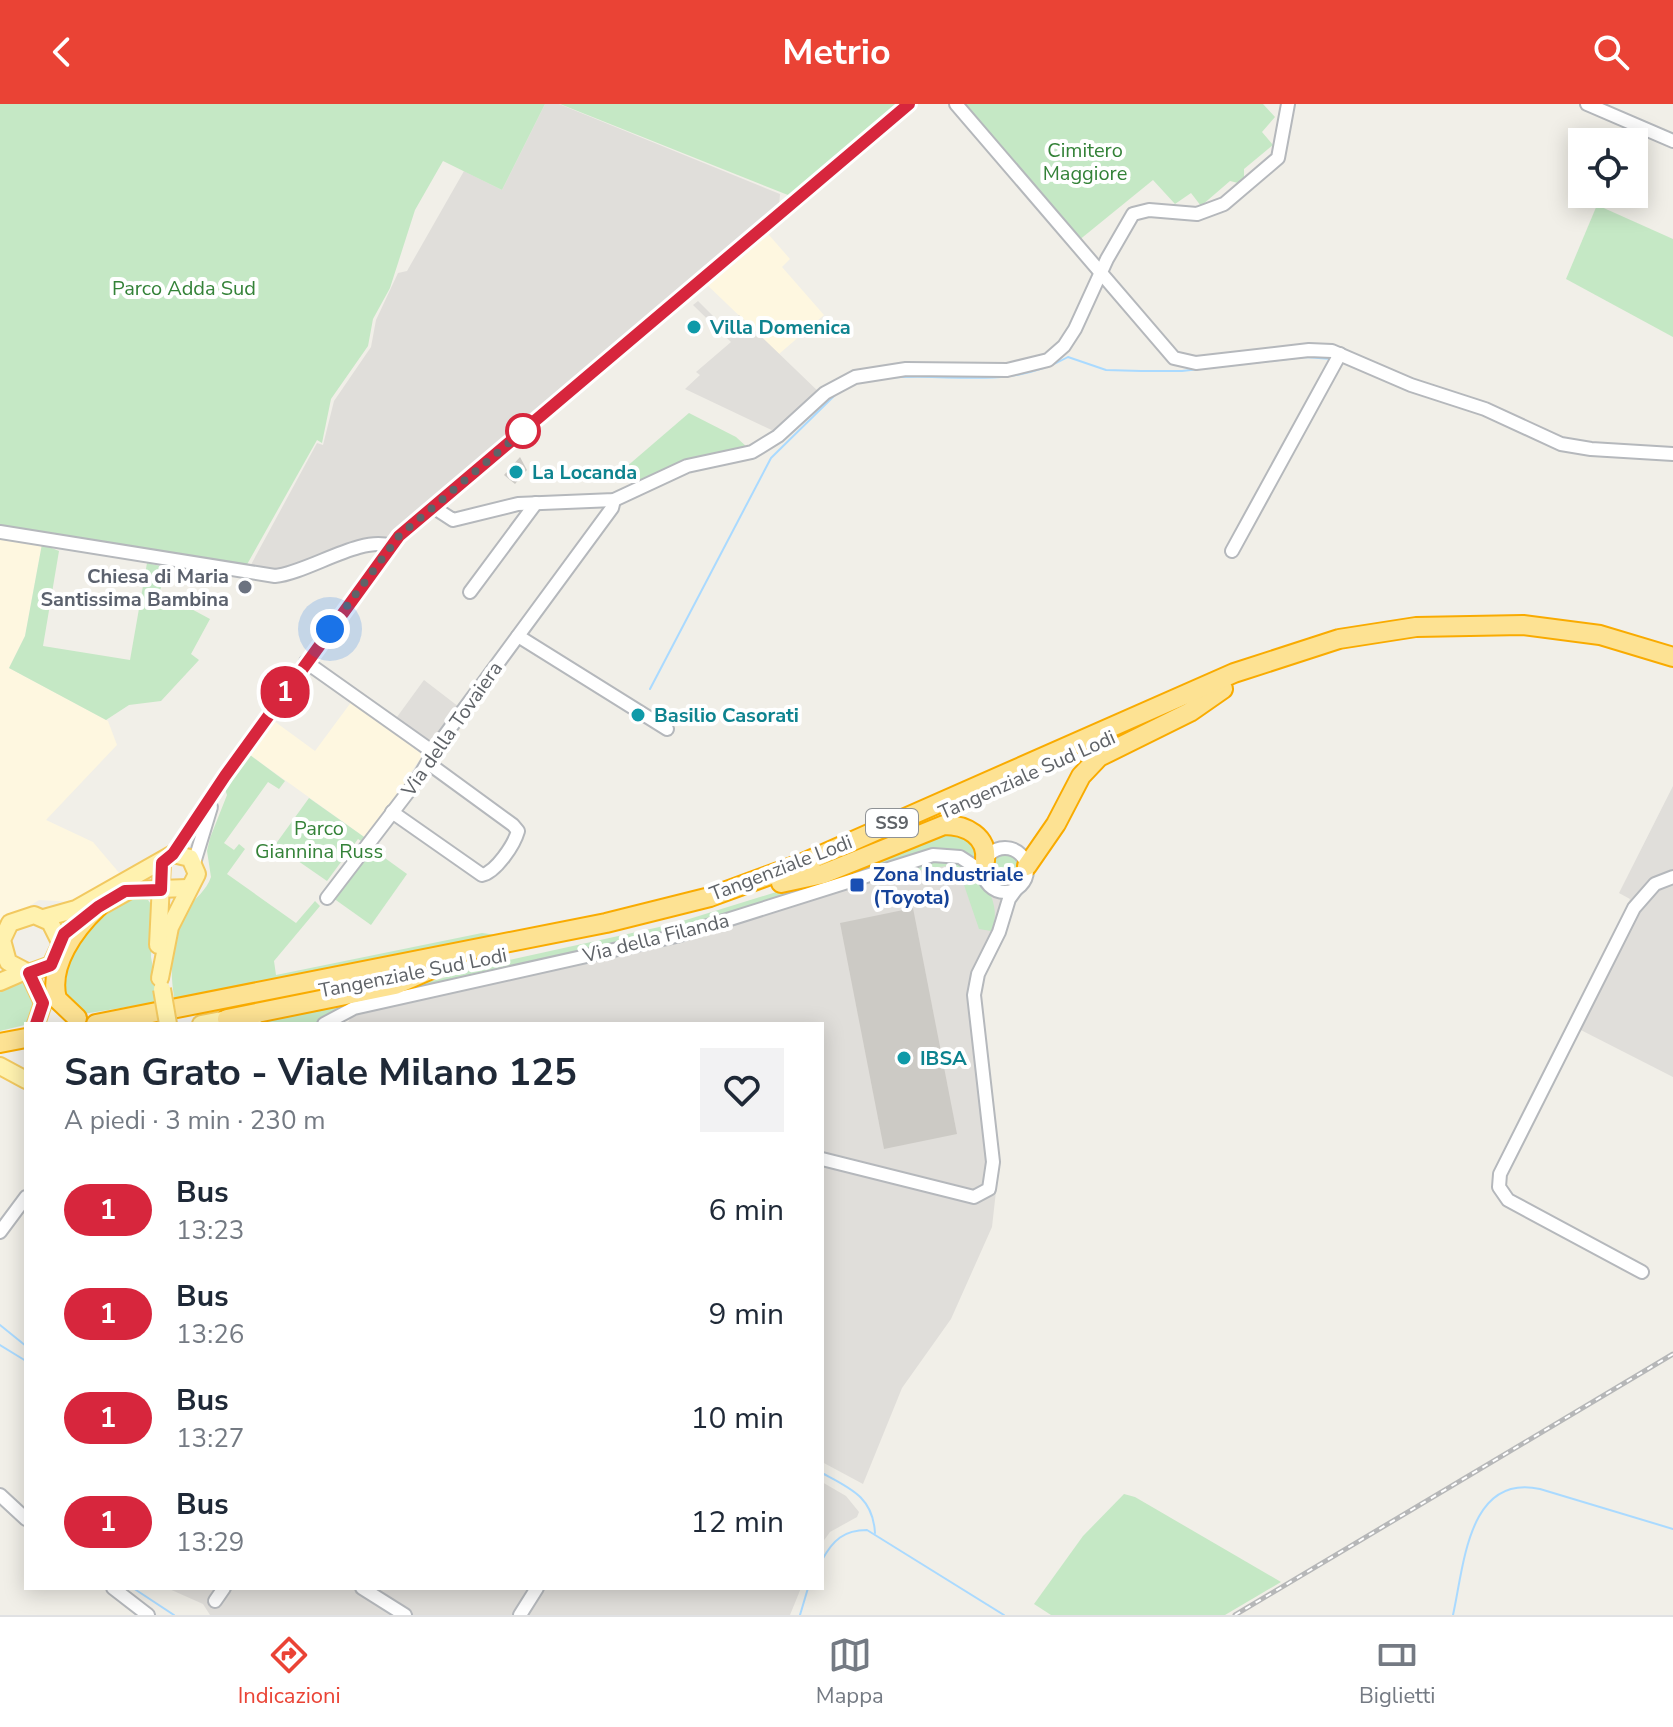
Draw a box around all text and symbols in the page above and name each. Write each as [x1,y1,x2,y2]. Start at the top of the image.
text: Metrio [782,28,891,77]
icon: back [40,30,84,74]
icon: search [1589,30,1633,74]
map controls [1568,128,1648,208]
button: locate [1568,128,1648,208]
park label: Cimitero Maggiore [1043,137,1127,187]
park label: Parco Adda Sud [112,275,256,302]
place label: Villa Domenica [709,314,851,341]
marker: Villa Domenica [685,318,703,336]
unlabelled marker [506,414,540,448]
place label: La Locanda [532,459,637,486]
marker: La Locanda [507,463,525,481]
place label: Chiesa di Maria Santissima Bambina [40,563,229,613]
marker: Chiesa di Maria Santissima Bambina [236,578,254,596]
your location [310,609,350,649]
street label: Via della Tovaiera [395,656,509,803]
line badge: 1 [259,666,311,718]
text: 1 [277,673,293,711]
place label: Basilio Casorati [654,702,799,729]
marker: Basilio Casorati [629,706,647,724]
street label: Tangenziale Sud Lodi [934,724,1120,826]
road number: SS9 [866,809,918,837]
park label: Parco Giannina Russ [255,815,383,865]
street label: Tangenziale Lodi [706,828,856,908]
place label: Zona Industriale (Toyota) [873,861,1024,911]
marker: Zona Industriale (Toyota) [848,876,866,894]
street label: Via della Filanda [579,907,732,969]
street label: Tangenziale Sud Lodi [317,942,509,1004]
place label: IBSA [920,1045,967,1072]
text: San Grato - Viale Milano 125 [64,1047,577,1098]
button: heart [700,1048,784,1132]
marker: IBSA [895,1049,913,1067]
text: A piedi · 3 min · 230 m [64,1103,326,1138]
text: Bus [176,1172,229,1213]
text: 6 min [709,1190,784,1231]
text: 1 [100,1191,116,1229]
text: 13:23 [176,1213,244,1248]
text: Bus [176,1276,229,1317]
text: 9 min [709,1294,784,1335]
text: 1 [100,1295,116,1333]
text: 13:26 [176,1317,244,1352]
text: Bus [176,1380,229,1421]
text: 10 min [691,1398,784,1439]
text: 1 [100,1399,116,1437]
text: 13:27 [176,1421,244,1456]
text: Bus [176,1484,229,1525]
text: 12 min [691,1502,784,1543]
text: 1 [100,1503,116,1541]
text: 13:29 [176,1525,244,1560]
tab: Indicazioni [238,1633,341,1711]
tab: Mappa [816,1633,884,1711]
tab: Biglietti [1359,1633,1435,1711]

